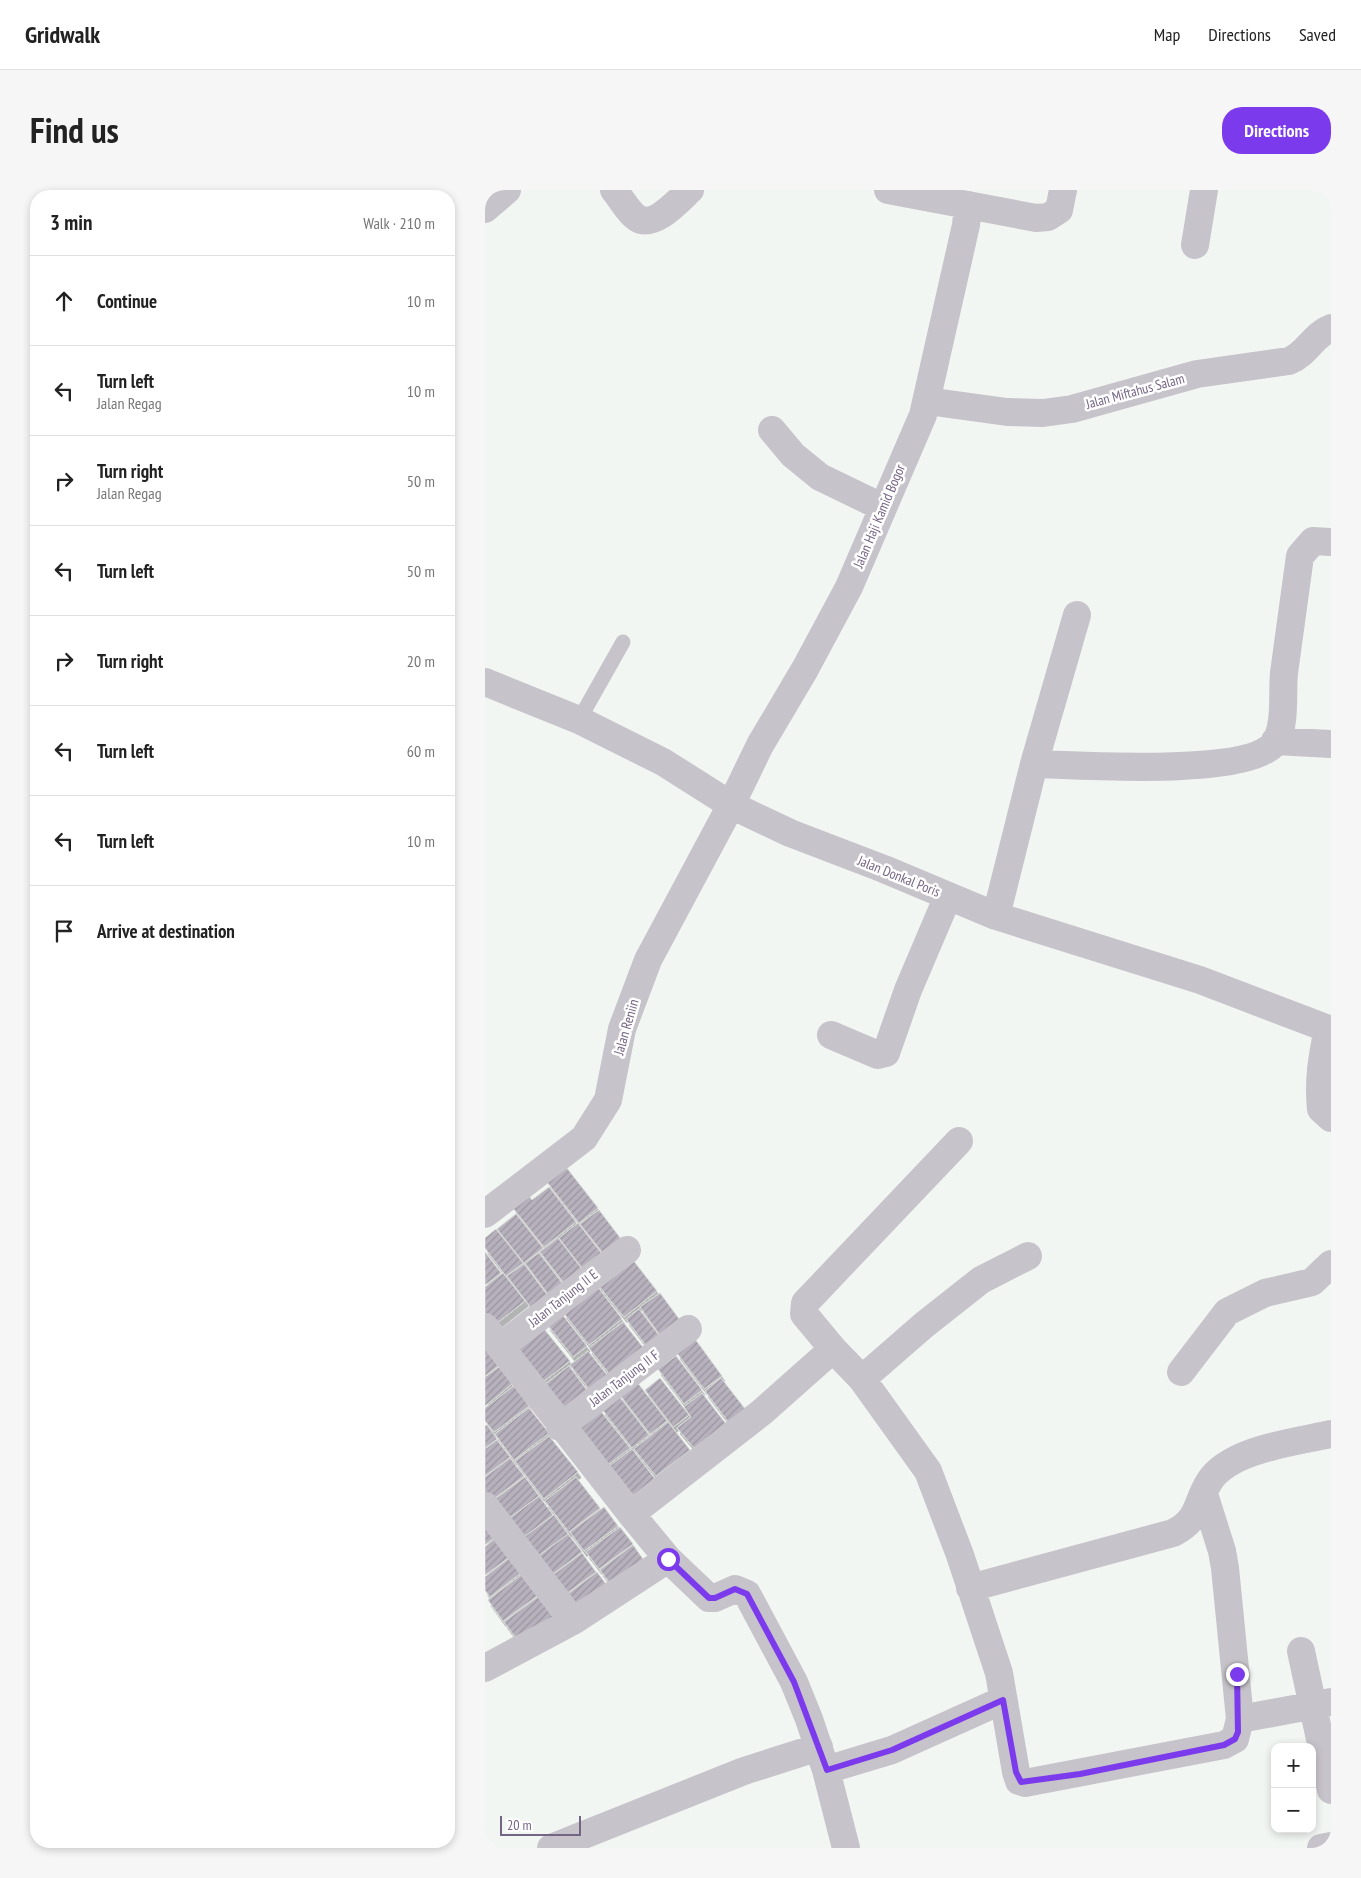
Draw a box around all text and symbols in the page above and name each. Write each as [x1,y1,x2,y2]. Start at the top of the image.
text: Gridwalk [25,19,100,50]
text: Map [1154,23,1180,46]
text: Directions [1208,23,1271,46]
text: Saved [1299,23,1336,46]
text: Find us [30,107,119,153]
button: Directions [1222,107,1331,154]
text: 3 min [50,209,92,236]
text: Walk · 210 m [363,213,435,233]
icon: ahead [50,287,78,315]
text: Continue [97,289,157,313]
text: 10 m [407,291,435,311]
text: Turn left [97,369,154,393]
street label: Jalan Miftahus Salam [1083,369,1186,413]
icon: left [50,377,78,405]
text: 10 m [407,381,435,401]
text: Jalan Regag [97,393,162,413]
text: Turn right [97,459,163,483]
street label: Jalan Haji Kamid Bogor [849,461,909,572]
icon: right [50,467,78,495]
text: 50 m [407,471,435,491]
text: Jalan Regag [97,483,162,503]
icon: left [50,557,78,585]
text: Turn left [97,559,154,583]
text: 50 m [407,561,435,581]
icon: right [50,647,78,675]
text: Turn right [97,649,163,673]
text: 20 m [407,651,435,671]
icon: left [50,737,78,765]
text: Turn left [97,739,154,763]
text: 60 m [407,741,435,761]
icon: left [50,827,78,855]
text: Turn left [97,829,154,853]
text: 10 m [407,831,435,851]
street label: Jalan Donkal Poris [854,851,943,901]
icon: arrive [50,917,78,945]
text: Arrive at destination [97,919,235,943]
street label: Jalan Reniin [609,997,643,1058]
street label: Jalan Tanjung II E [524,1265,601,1331]
street label: Jalan Tanjung II F [585,1346,663,1411]
route start [657,1548,680,1571]
route end [1226,1663,1249,1686]
map controls [1271,1743,1316,1833]
button: + [1271,1743,1316,1788]
button: − [1271,1788,1316,1833]
scale bar [500,1813,581,1836]
text: 20 m [507,1816,532,1834]

